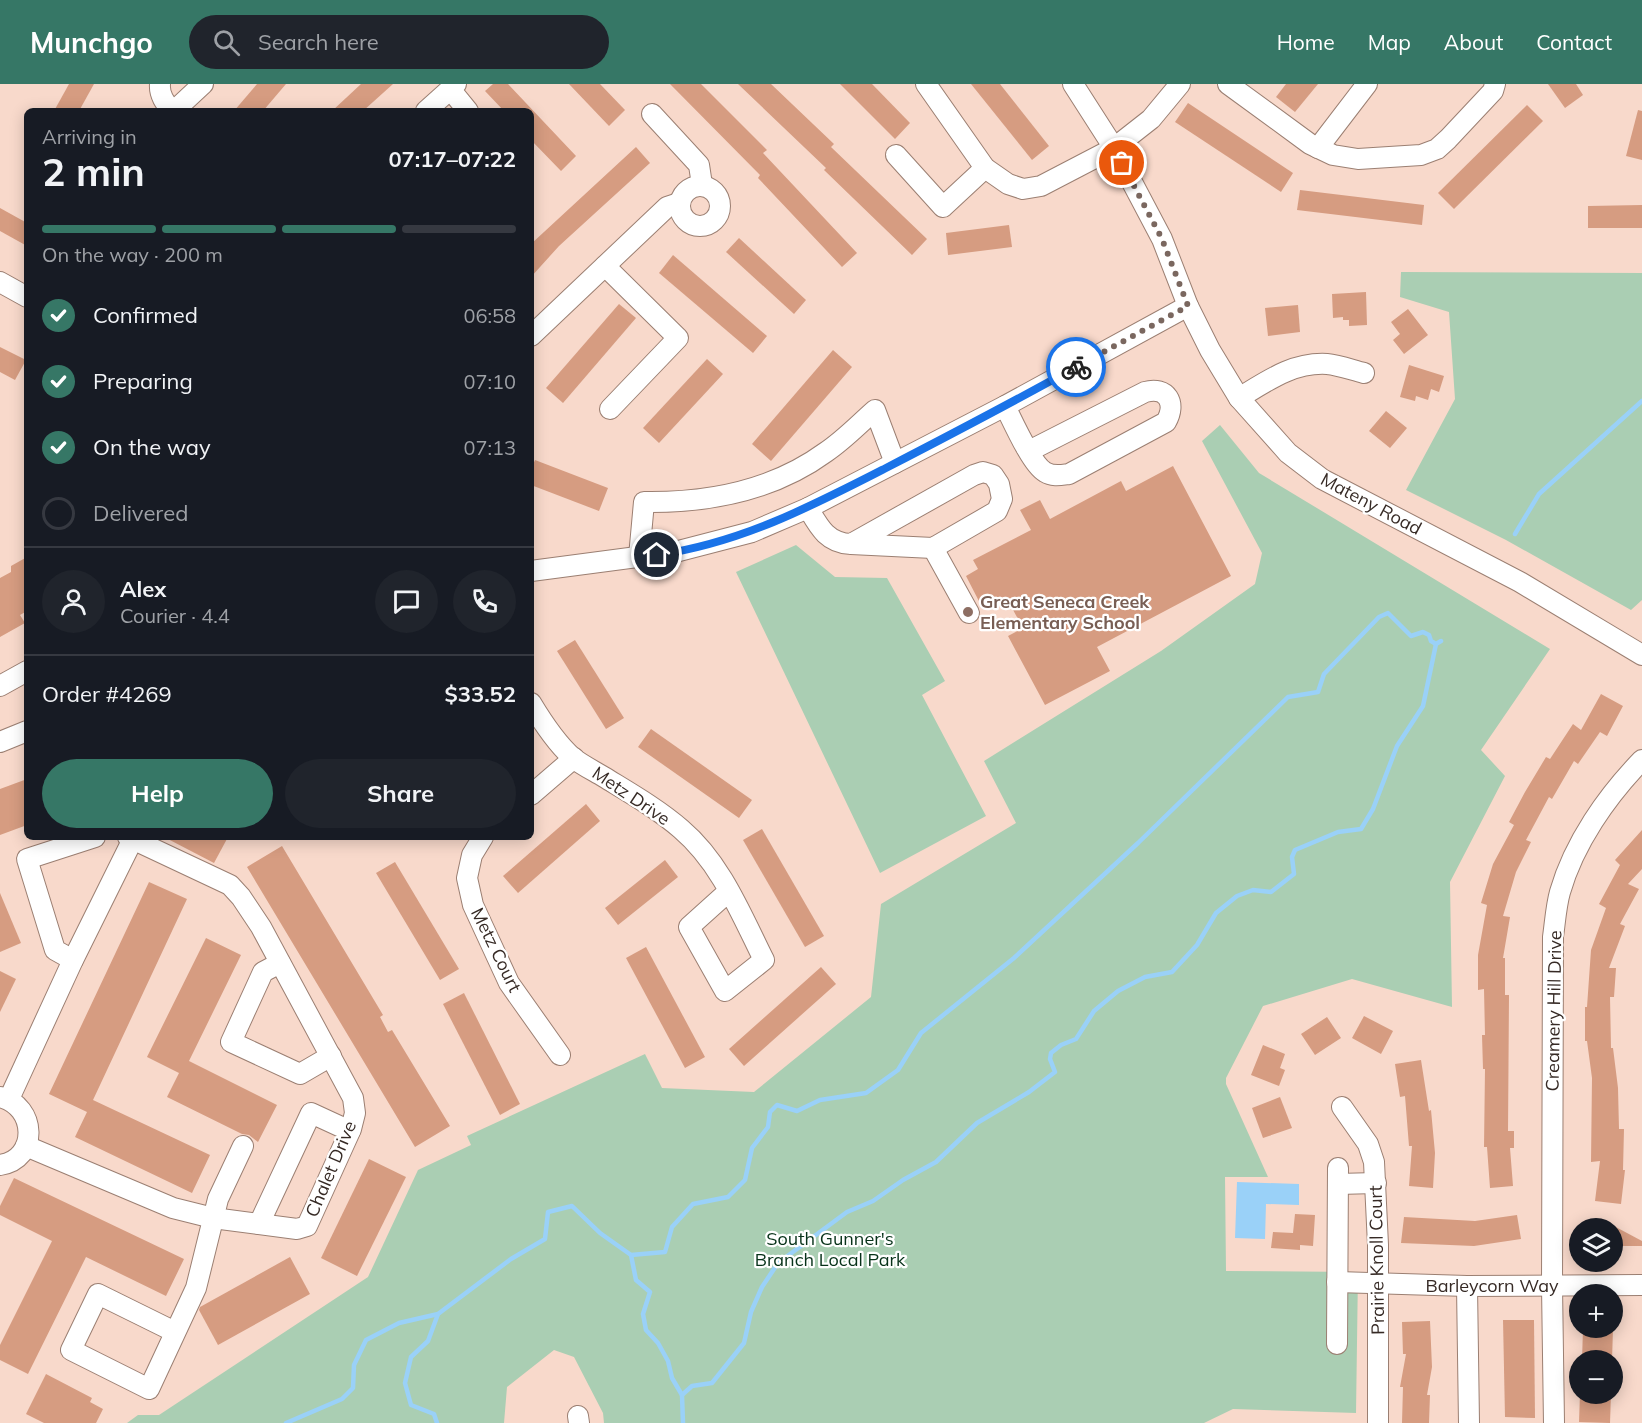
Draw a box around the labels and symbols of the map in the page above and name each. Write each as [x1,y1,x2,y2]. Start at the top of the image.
pin [1096,137,1147,188]
courier [1046,337,1106,397]
street label: Mateny Road [1317,467,1426,540]
pin [631,529,682,580]
place label: Great Seneca Creek Elementary School [980,590,1150,634]
marker: Great Seneca Creek Elementary School [961,605,975,619]
street label: Metz Drive [588,761,675,830]
street label: Metz Court [466,904,527,996]
street label: Creamery Hill Drive [1541,930,1566,1092]
street label: Chalet Drive [300,1117,361,1220]
street label: Prairie Knoll Court [1364,1185,1389,1335]
park label: South Gunner's Branch Local Park [755,1227,906,1271]
street label: Barleycorn Way [1426,1274,1559,1297]

